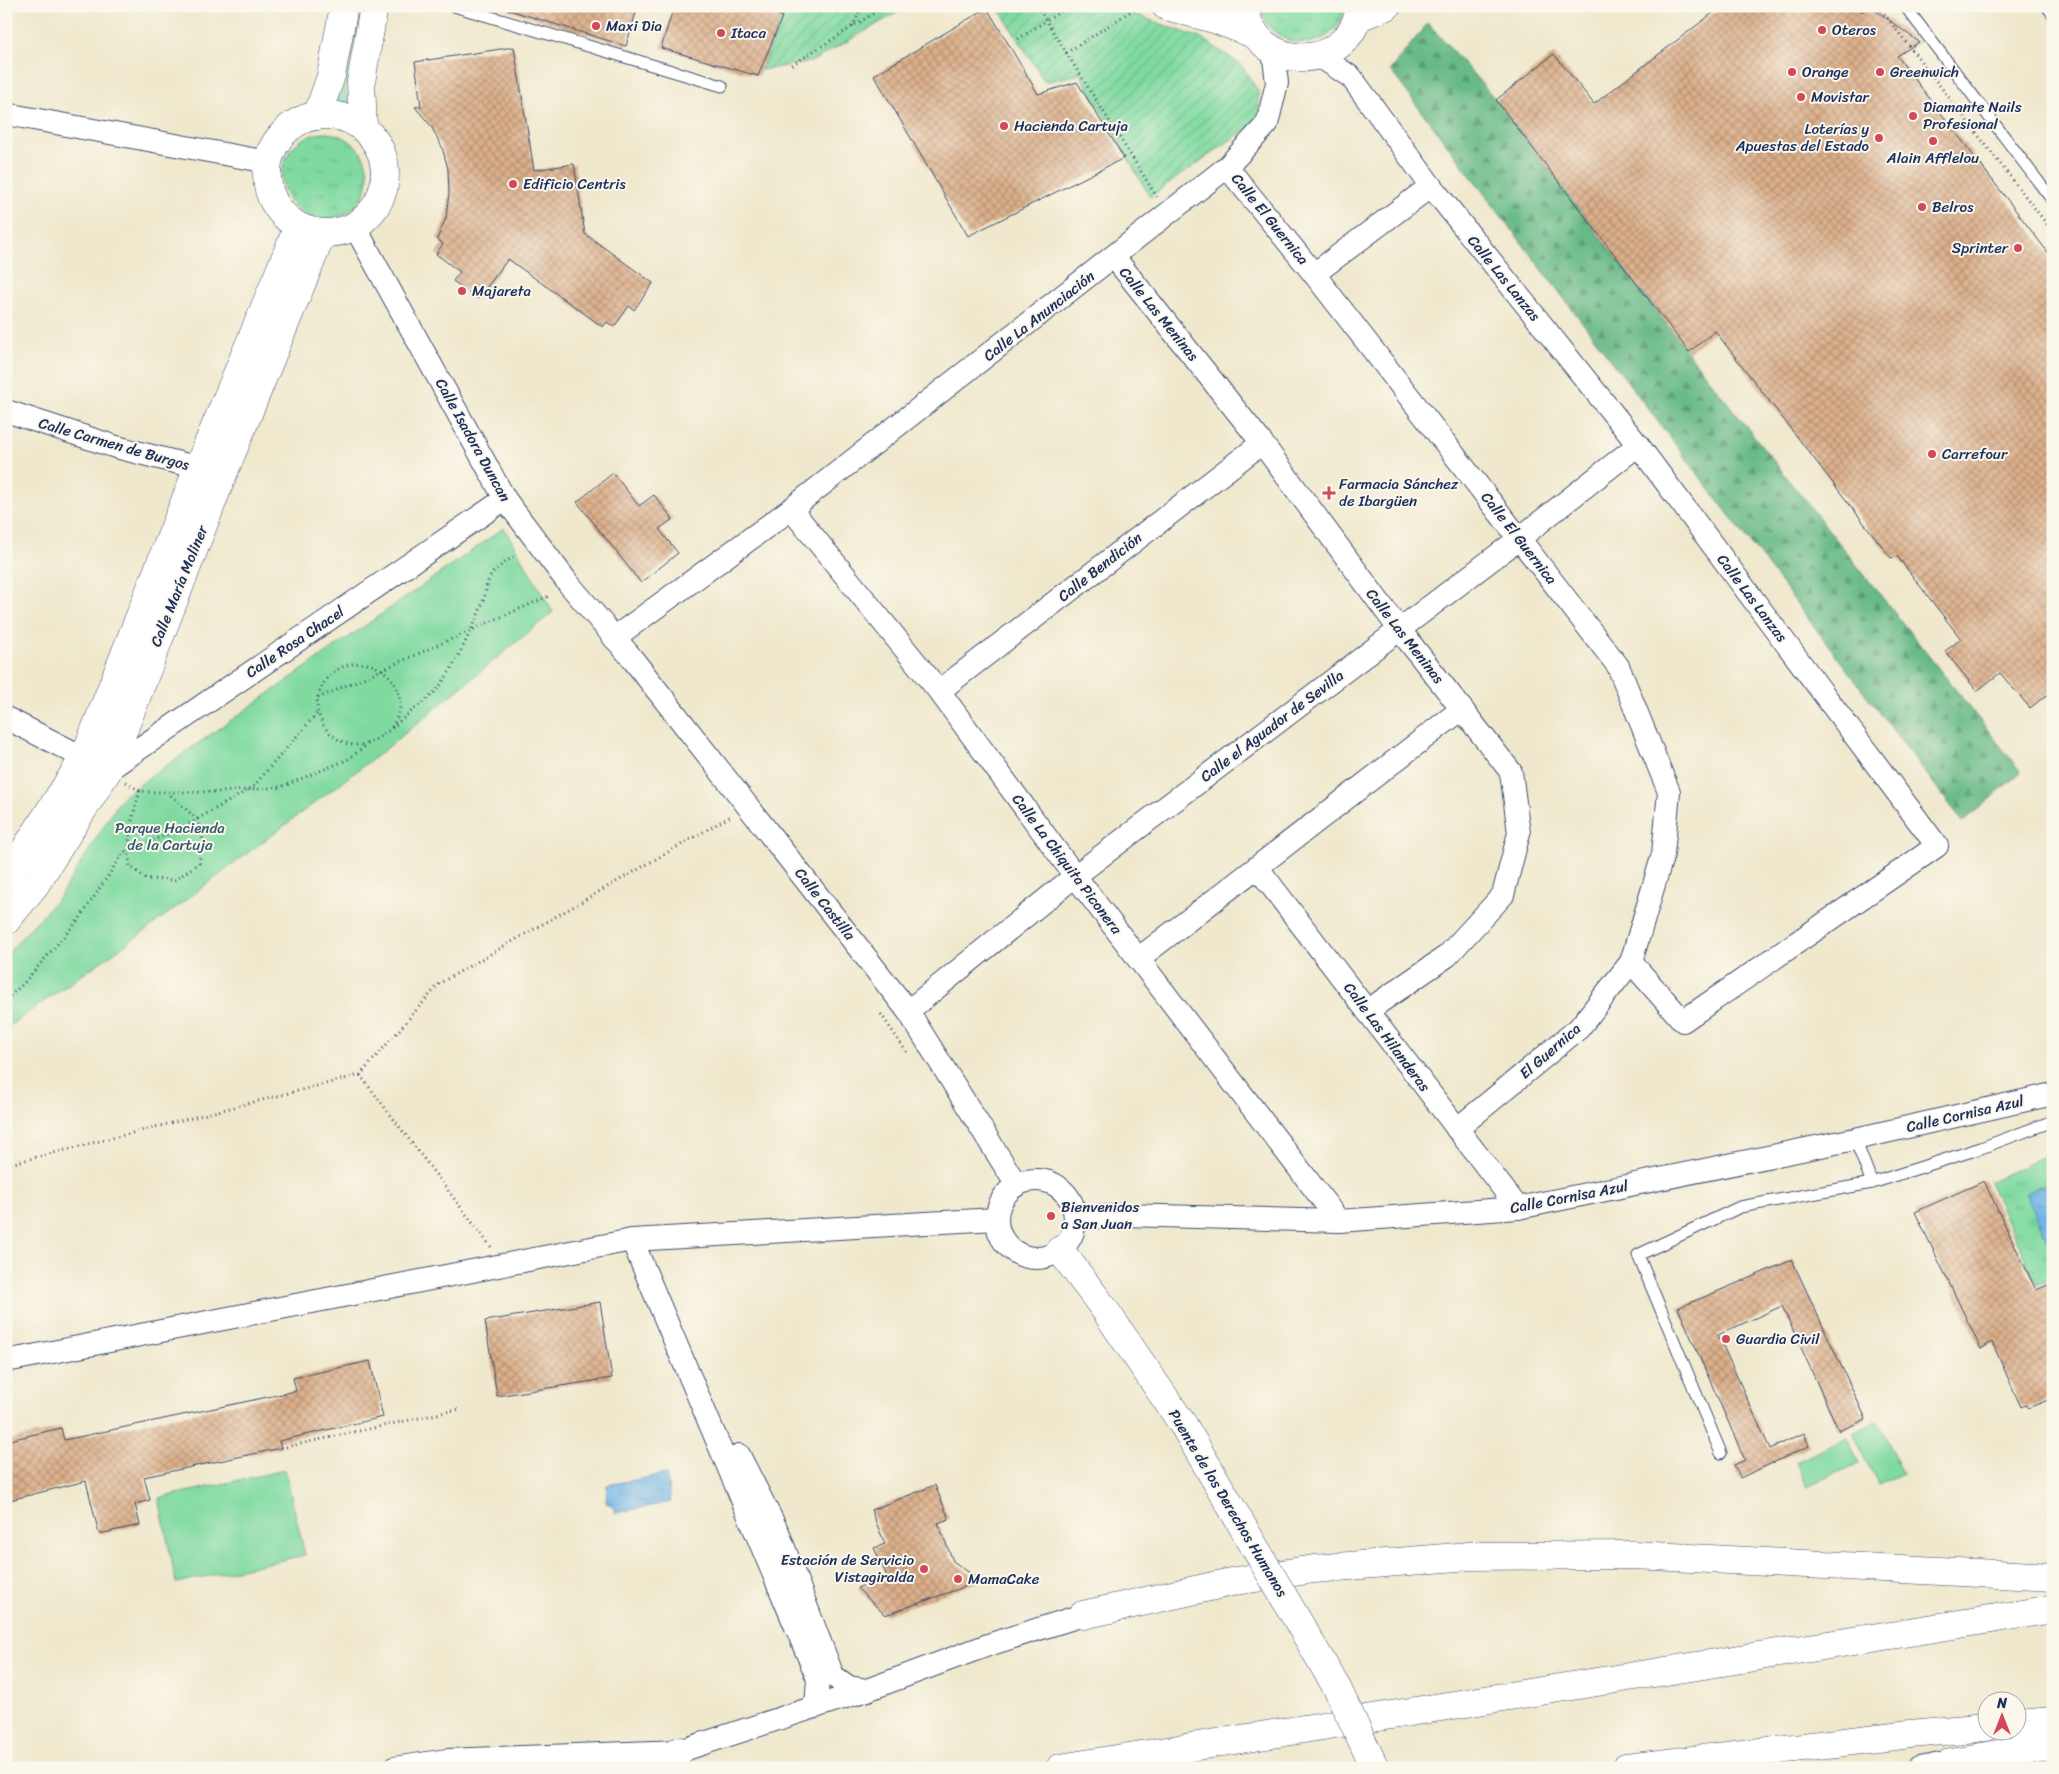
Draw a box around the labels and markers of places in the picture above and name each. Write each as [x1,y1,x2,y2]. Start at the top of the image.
place label: Maxi Dia [606,13,663,39]
place label: Oteros [1832,17,1877,43]
marker: Maxi Dia [590,20,602,32]
place label: Itaca [730,20,767,46]
marker: Oteros [1816,24,1828,36]
marker: Itaca [715,27,727,39]
place label: Orange [1802,59,1849,85]
place label: Greenwich [1890,59,1959,85]
marker: Orange [1786,66,1798,78]
marker: Greenwich [1874,66,1886,78]
place label: Movistar [1811,84,1869,110]
marker: Movistar [1795,91,1807,103]
place label: Diamante Nails Profesional [1923,94,2022,137]
marker: Diamante Nails Profesional [1907,110,1919,122]
place label: Hacienda Cartuja [1014,113,1128,139]
place label: Loterías y Apuestas del Estado [1735,116,1870,159]
marker: Hacienda Cartuja [998,120,1010,132]
marker: Loterías y Apuestas del Estado [1873,132,1885,144]
marker: Alain Afflelou [1927,135,1939,147]
place label: Alain Afflelou [1886,145,1979,171]
place label: Edificio Centris [523,171,626,197]
marker: Edificio Centris [507,178,519,190]
place label: Belros [1932,194,1974,220]
marker: Belros [1916,201,1928,213]
place label: Sprinter [1952,235,2009,261]
marker: Sprinter [2012,242,2024,254]
place label: Majareta [472,278,532,304]
marker: Majareta [456,285,468,297]
place label: Carrefour [1942,441,2008,467]
marker: Carrefour [1926,448,1938,460]
place label: Farmacia Sánchez de Ibargüen [1339,471,1459,514]
marker: Farmacia Sánchez de Ibargüen [1323,487,1335,499]
place label: Bienvenidos a San Juan [1061,1194,1139,1237]
marker: Bienvenidos a San Juan [1045,1210,1057,1222]
place label: Guardia Civil [1736,1326,1820,1352]
marker: Guardia Civil [1720,1333,1732,1345]
place label: Estación de Servicio Vistagiralda [781,1547,914,1590]
marker: Estación de Servicio Vistagiralda [918,1563,930,1575]
place label: MamaCake [968,1566,1040,1592]
marker: MamaCake [952,1573,964,1585]

